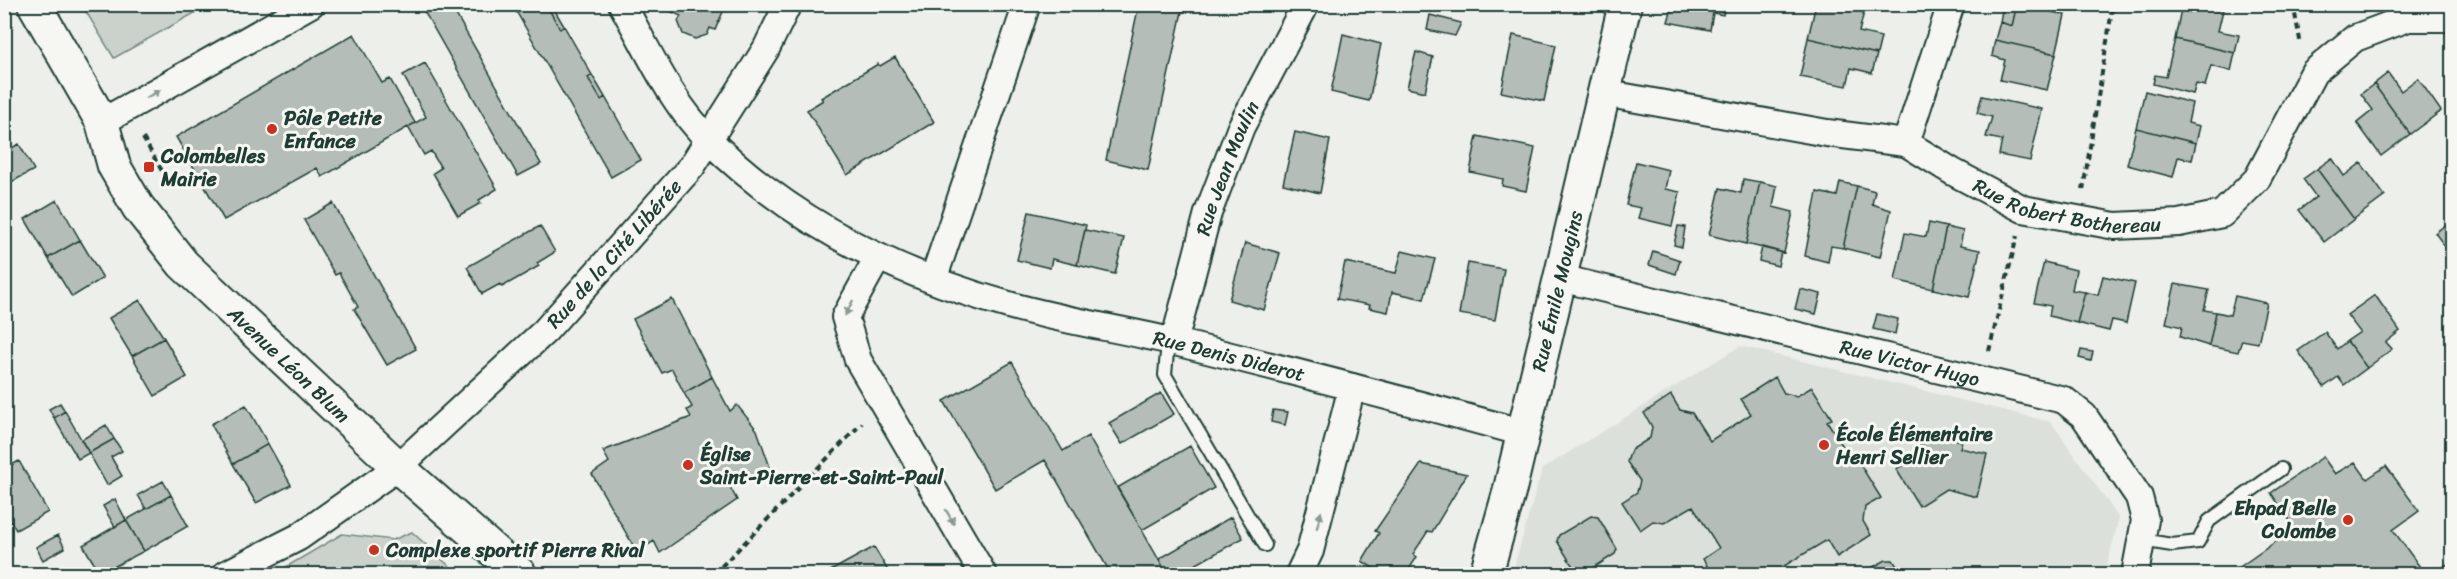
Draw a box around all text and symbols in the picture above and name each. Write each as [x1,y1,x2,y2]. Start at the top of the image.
one-way arrow [145,89,162,99]
street label: Rue Jean Moulin [1185,94,1270,239]
place label: Pôle Petite Enfance [284,101,383,159]
marker: Pôle Petite Enfance [265,122,279,136]
place label: Colombelles Mairie [160,139,266,197]
marker: Colombelles Mairie [142,160,156,174]
street label: Rue Robert Bothereau [1967,168,2162,244]
street label: Rue de la Cité Libérée [537,171,691,337]
street label: Rue Émile Mougins [1521,206,1593,375]
street label: Avenue Léon Blum [219,296,359,432]
one-way arrow [845,299,855,317]
street label: Rue Denis Diderot [1150,320,1309,392]
street label: Rue Victor Hugo [1836,329,1984,397]
place label: École Élémentaire Henri Sellier [1835,417,1993,475]
place label: Église Saint-Pierre-et-Saint-Paul [699,437,945,495]
marker: École Élémentaire Henri Sellier [1817,438,1831,452]
marker: Église Saint-Pierre-et-Saint-Paul [681,458,695,472]
place label: Ehpad Belle Colombe [2234,491,2336,549]
one-way arrow [945,509,955,526]
one-way arrow [1315,510,1324,528]
marker: Ehpad Belle Colombe [2341,513,2355,527]
place label: Complexe sportif Pierre Rival [385,533,646,568]
marker: Complexe sportif Pierre Rival [367,543,381,557]

